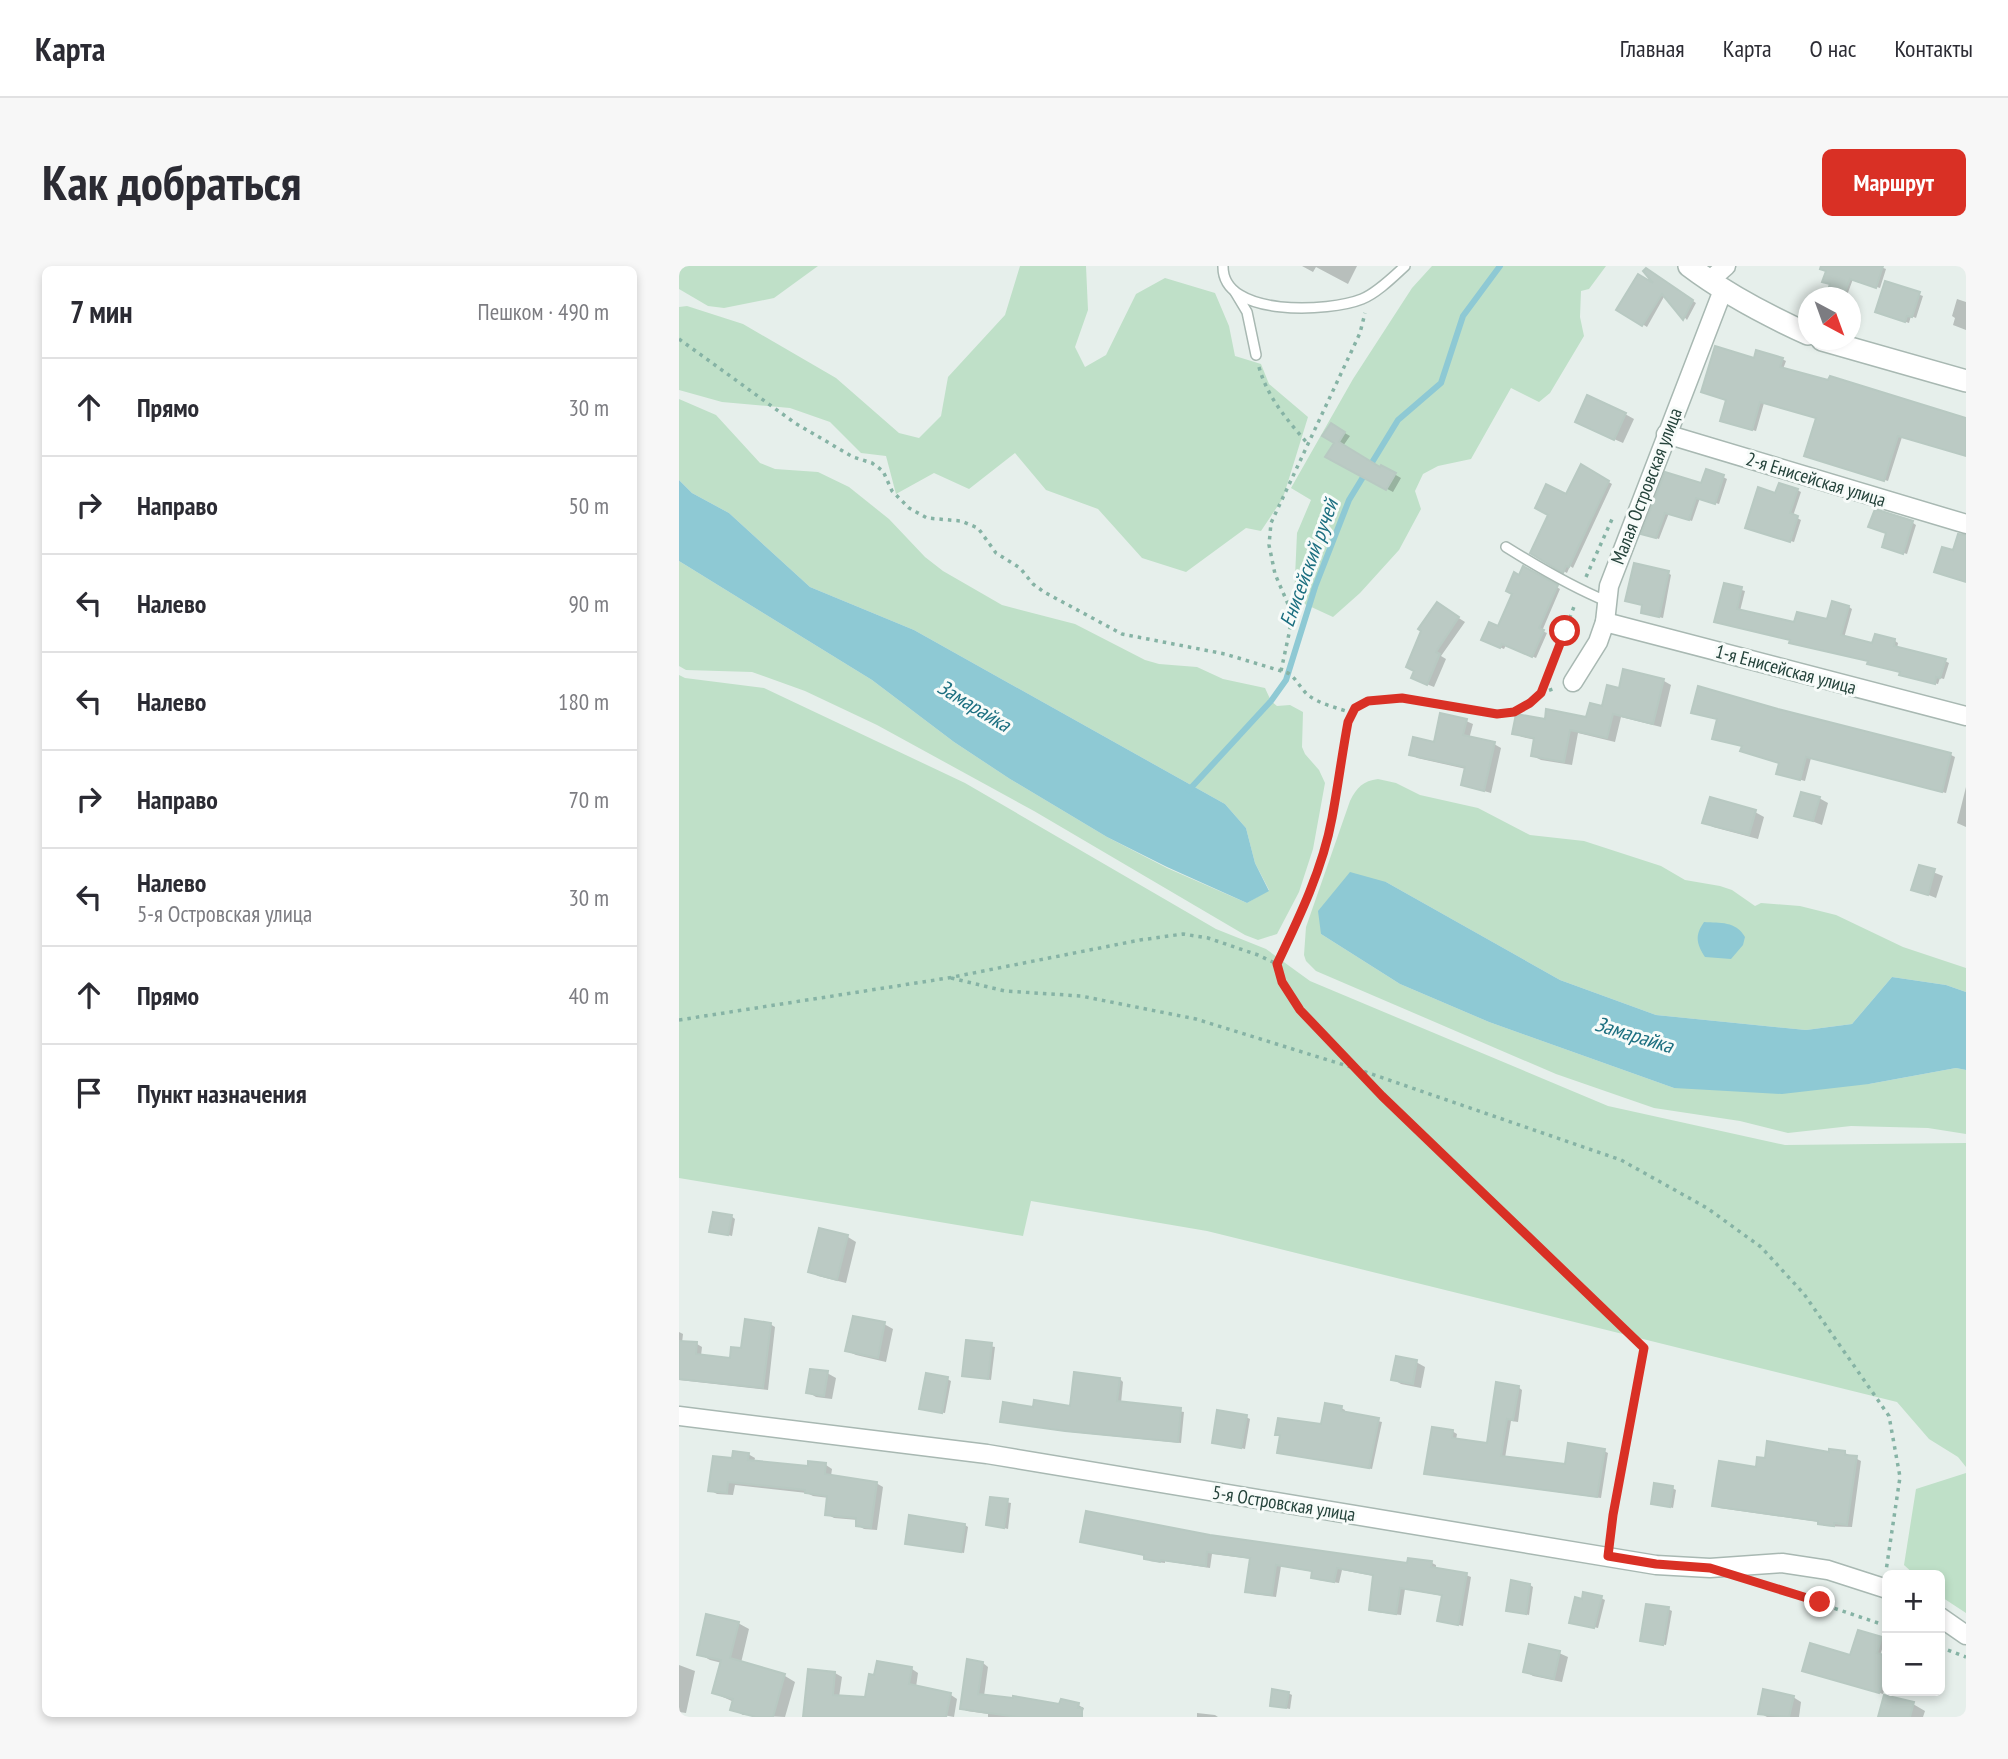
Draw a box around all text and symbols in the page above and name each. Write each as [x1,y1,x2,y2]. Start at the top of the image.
text: Карта [35,27,105,70]
text: Главная [1620,33,1685,64]
text: Карта [1723,33,1772,64]
text: О нас [1810,33,1856,64]
text: Контакты [1894,33,1973,64]
button: Маршрут [1822,149,1966,216]
text: Как добраться [42,150,301,214]
north arrow [1798,287,1861,350]
text: 7 мин [70,292,133,331]
text: Пешком · 490 m [478,297,609,326]
icon: ahead [70,388,108,426]
text: Прямо [137,391,199,424]
text: 30 m [568,393,609,422]
street label: Малая Островская улица [1605,404,1687,568]
street label: 2-я Енисейская улица [1743,446,1889,512]
icon: right [70,486,108,524]
text: Направо [137,489,218,522]
text: 50 m [568,491,609,520]
water label: Енисейский ручей [1273,494,1345,630]
icon: left [70,584,108,622]
text: Налево [137,587,206,620]
text: 90 m [568,589,609,618]
route start [1549,615,1580,646]
street label: 1-я Енисейская улица [1713,639,1859,699]
water label: Замарайка [933,673,1017,739]
icon: left [70,682,108,720]
text: Налево [137,685,206,718]
text: 180 m [558,687,609,716]
icon: right [70,780,108,818]
text: Направо [137,783,218,816]
text: 70 m [568,785,609,814]
text: Налево [137,866,206,899]
icon: left [70,878,108,916]
text: 30 m [568,883,609,912]
text: 5-я Островская улица [137,899,312,928]
icon: ahead [70,976,108,1014]
text: Прямо [137,979,199,1012]
text: 40 m [568,981,609,1010]
water label: Замарайка [1592,1010,1678,1060]
icon: arrive [70,1074,108,1112]
text: Пункт назначения [137,1077,307,1110]
street label: 5-я Островская улица [1211,1480,1357,1526]
map controls [1882,1570,1945,1696]
button: + [1882,1570,1945,1633]
route end [1804,1586,1835,1617]
button: − [1882,1633,1945,1696]

